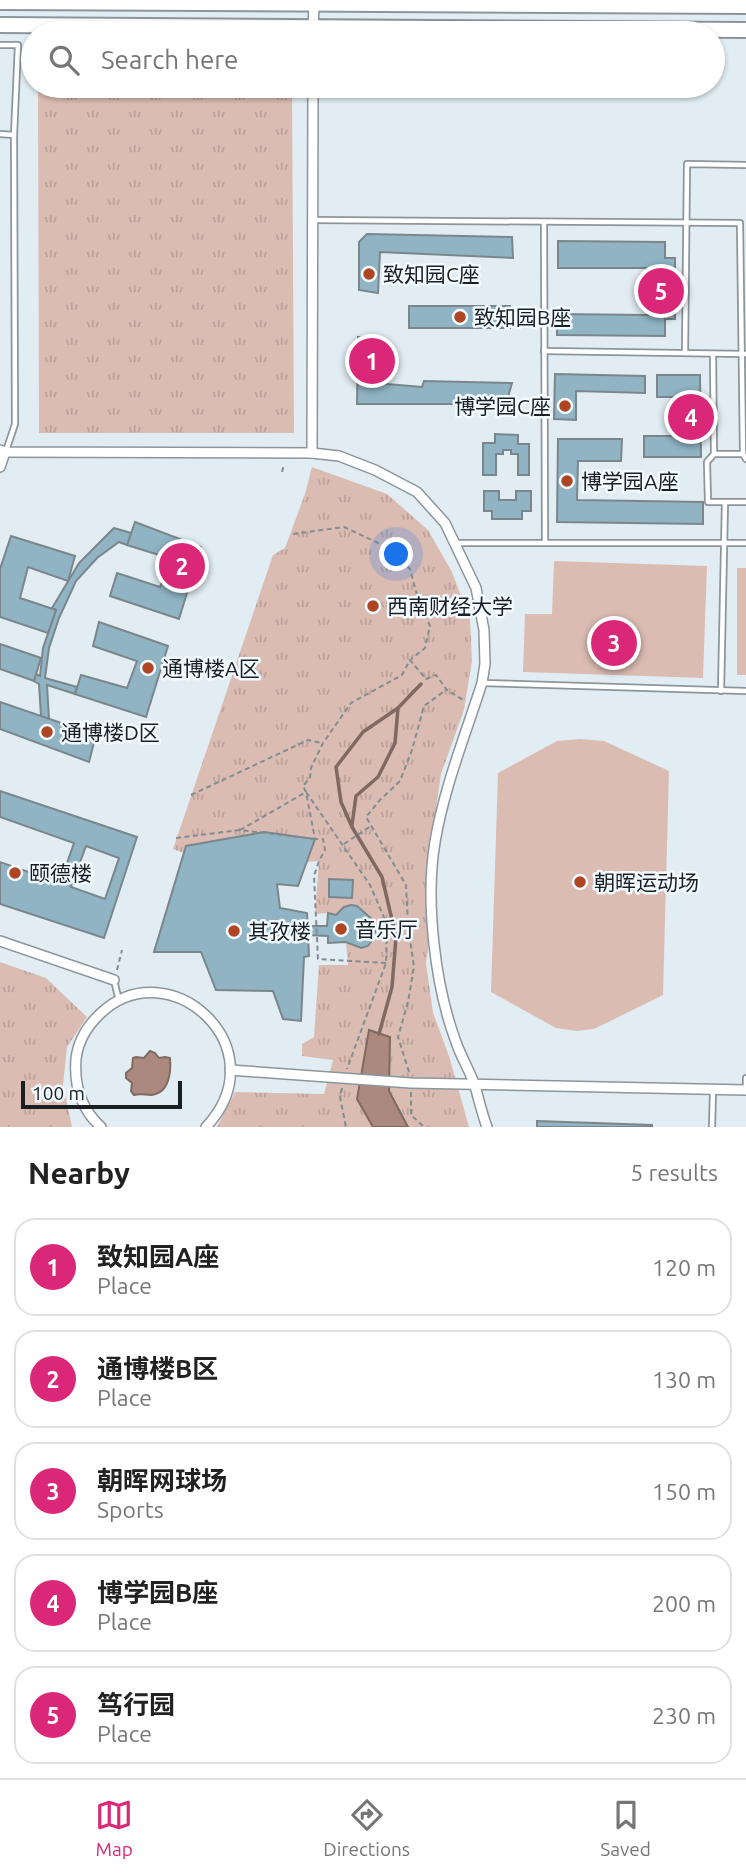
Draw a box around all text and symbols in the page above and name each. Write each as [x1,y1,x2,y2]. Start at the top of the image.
search box [21,21,725,98]
icon: search [45,41,83,79]
text: Search here [101,45,238,74]
place label: 致知园C座 [383,262,480,286]
pin: 5 [638,265,684,317]
marker: 致知园C座 [361,266,377,282]
place label: 致知园B座 [474,305,571,329]
marker: 致知园B座 [452,309,468,325]
pin: 1 [349,335,395,387]
pin: 4 [668,391,714,443]
place label: 博学园C座 [454,394,551,418]
marker: 博学园C座 [557,398,573,414]
place label: 博学园A座 [581,469,679,493]
marker: 博学园A座 [559,473,575,489]
your location [379,537,413,571]
pin: 2 [159,540,205,592]
place label: 西南财经大学 [387,594,513,618]
marker: 西南财经大学 [365,598,381,614]
pin: 3 [591,617,637,669]
place label: 通博楼A区 [162,656,260,680]
marker: 通博楼A区 [140,660,156,676]
place label: 通博楼D区 [61,720,160,744]
marker: 通博楼D区 [39,724,55,740]
place label: 颐德楼 [29,861,92,885]
marker: 颐德楼 [7,865,23,881]
place label: 朝晖运动场 [594,870,699,894]
marker: 朝晖运动场 [572,874,588,890]
place label: 音乐厅 [355,917,418,941]
place label: 其孜楼 [248,919,311,943]
marker: 音乐厅 [333,921,349,937]
marker: 其孜楼 [226,923,242,939]
scale bar [21,1078,182,1110]
text: 100 m [32,1082,85,1104]
text: Nearby [28,1156,130,1190]
text: 5 results [630,1160,718,1185]
text: 致知园A座 [97,1242,219,1271]
text: 1 [47,1255,59,1280]
text: 120 m [652,1255,716,1280]
text: Place [97,1273,152,1298]
text: 通博楼B区 [97,1354,218,1383]
text: 2 [47,1367,59,1392]
text: 130 m [652,1367,716,1392]
text: Place [97,1385,152,1410]
text: 朝晖网球场 [97,1466,227,1495]
text: 3 [47,1479,59,1504]
text: 150 m [652,1479,716,1504]
text: Sports [97,1497,164,1522]
text: 博学园B座 [97,1578,218,1607]
text: 4 [47,1591,59,1616]
text: 200 m [652,1591,716,1616]
text: Place [97,1609,152,1634]
text: 笃行园 [97,1690,175,1719]
text: 5 [47,1703,59,1728]
text: 230 m [652,1703,716,1728]
text: Place [97,1721,152,1746]
tab: Map [95,1796,133,1860]
tab: Directions [323,1796,410,1860]
tab: Saved [600,1796,651,1860]

